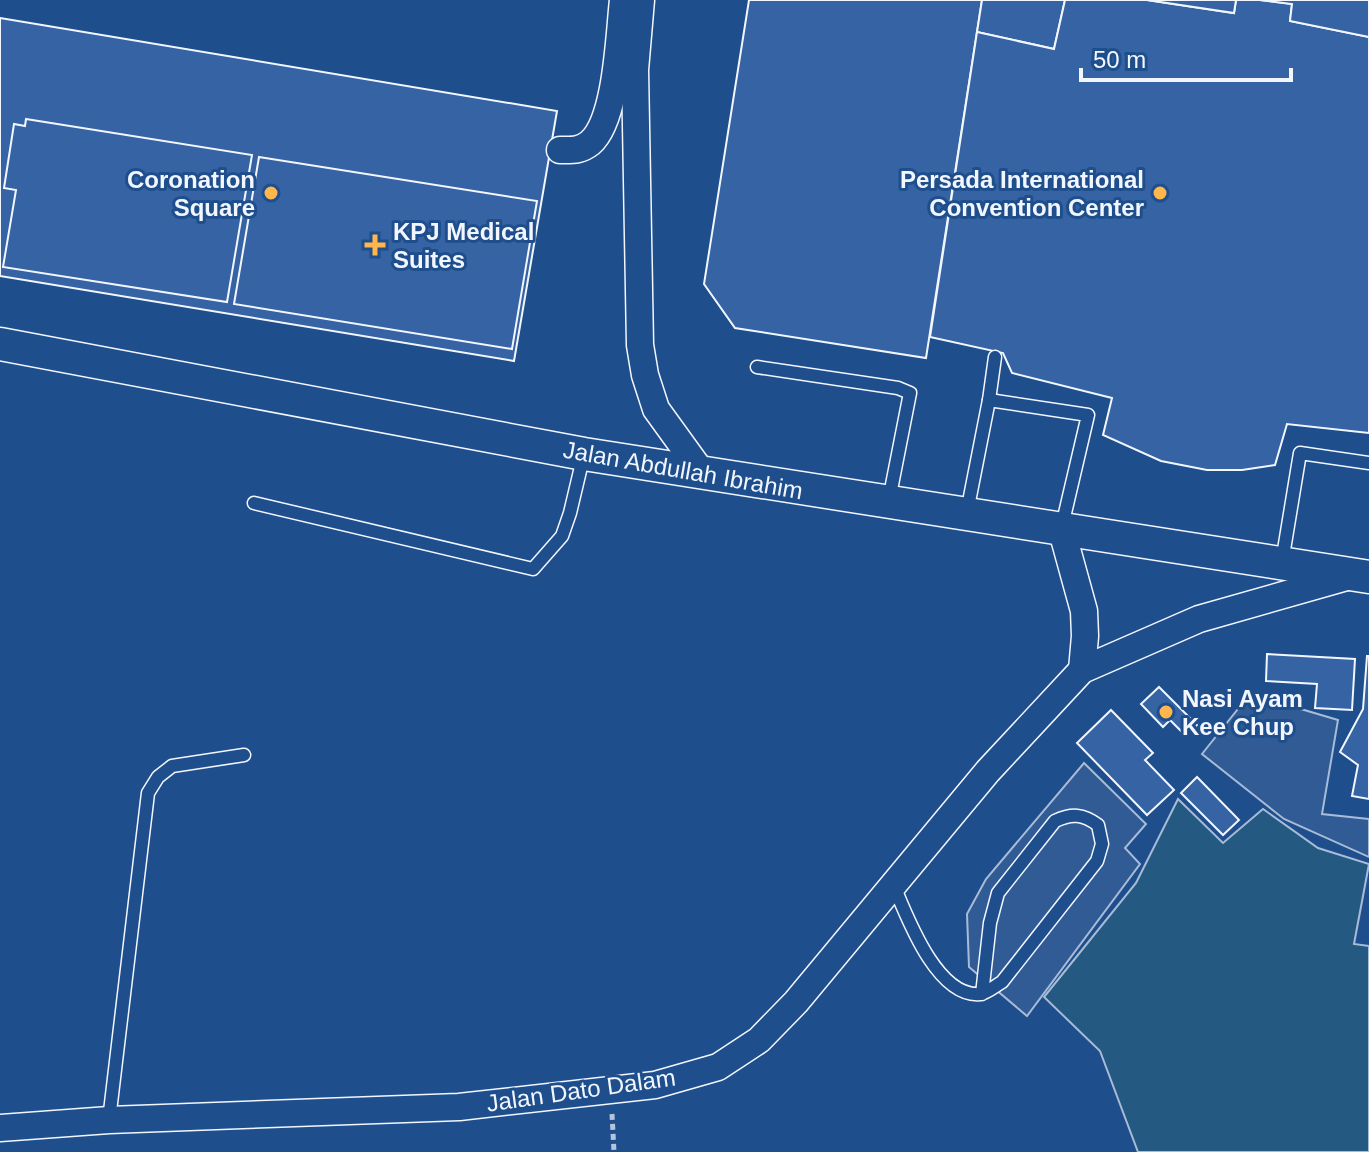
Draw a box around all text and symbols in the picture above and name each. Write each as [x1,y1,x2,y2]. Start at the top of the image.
scale bar [1081,32,1291,82]
text: 50 m [1093,46,1146,73]
place label: Coronation Square [127,166,255,221]
place label: Persada International Convention Center [900,166,1144,221]
marker: Coronation Square [262,184,280,202]
marker: Persada International Convention Center [1151,184,1169,202]
place label: KPJ Medical Suites [393,218,534,273]
marker: KPJ Medical Suites [364,234,386,256]
street label: Jalan Abdullah Ibrahim [561,436,805,504]
place label: Nasi Ayam Kee Chup [1182,685,1303,740]
marker: Nasi Ayam Kee Chup [1157,703,1175,721]
street label: Jalan Dato Dalam [485,1063,677,1117]

